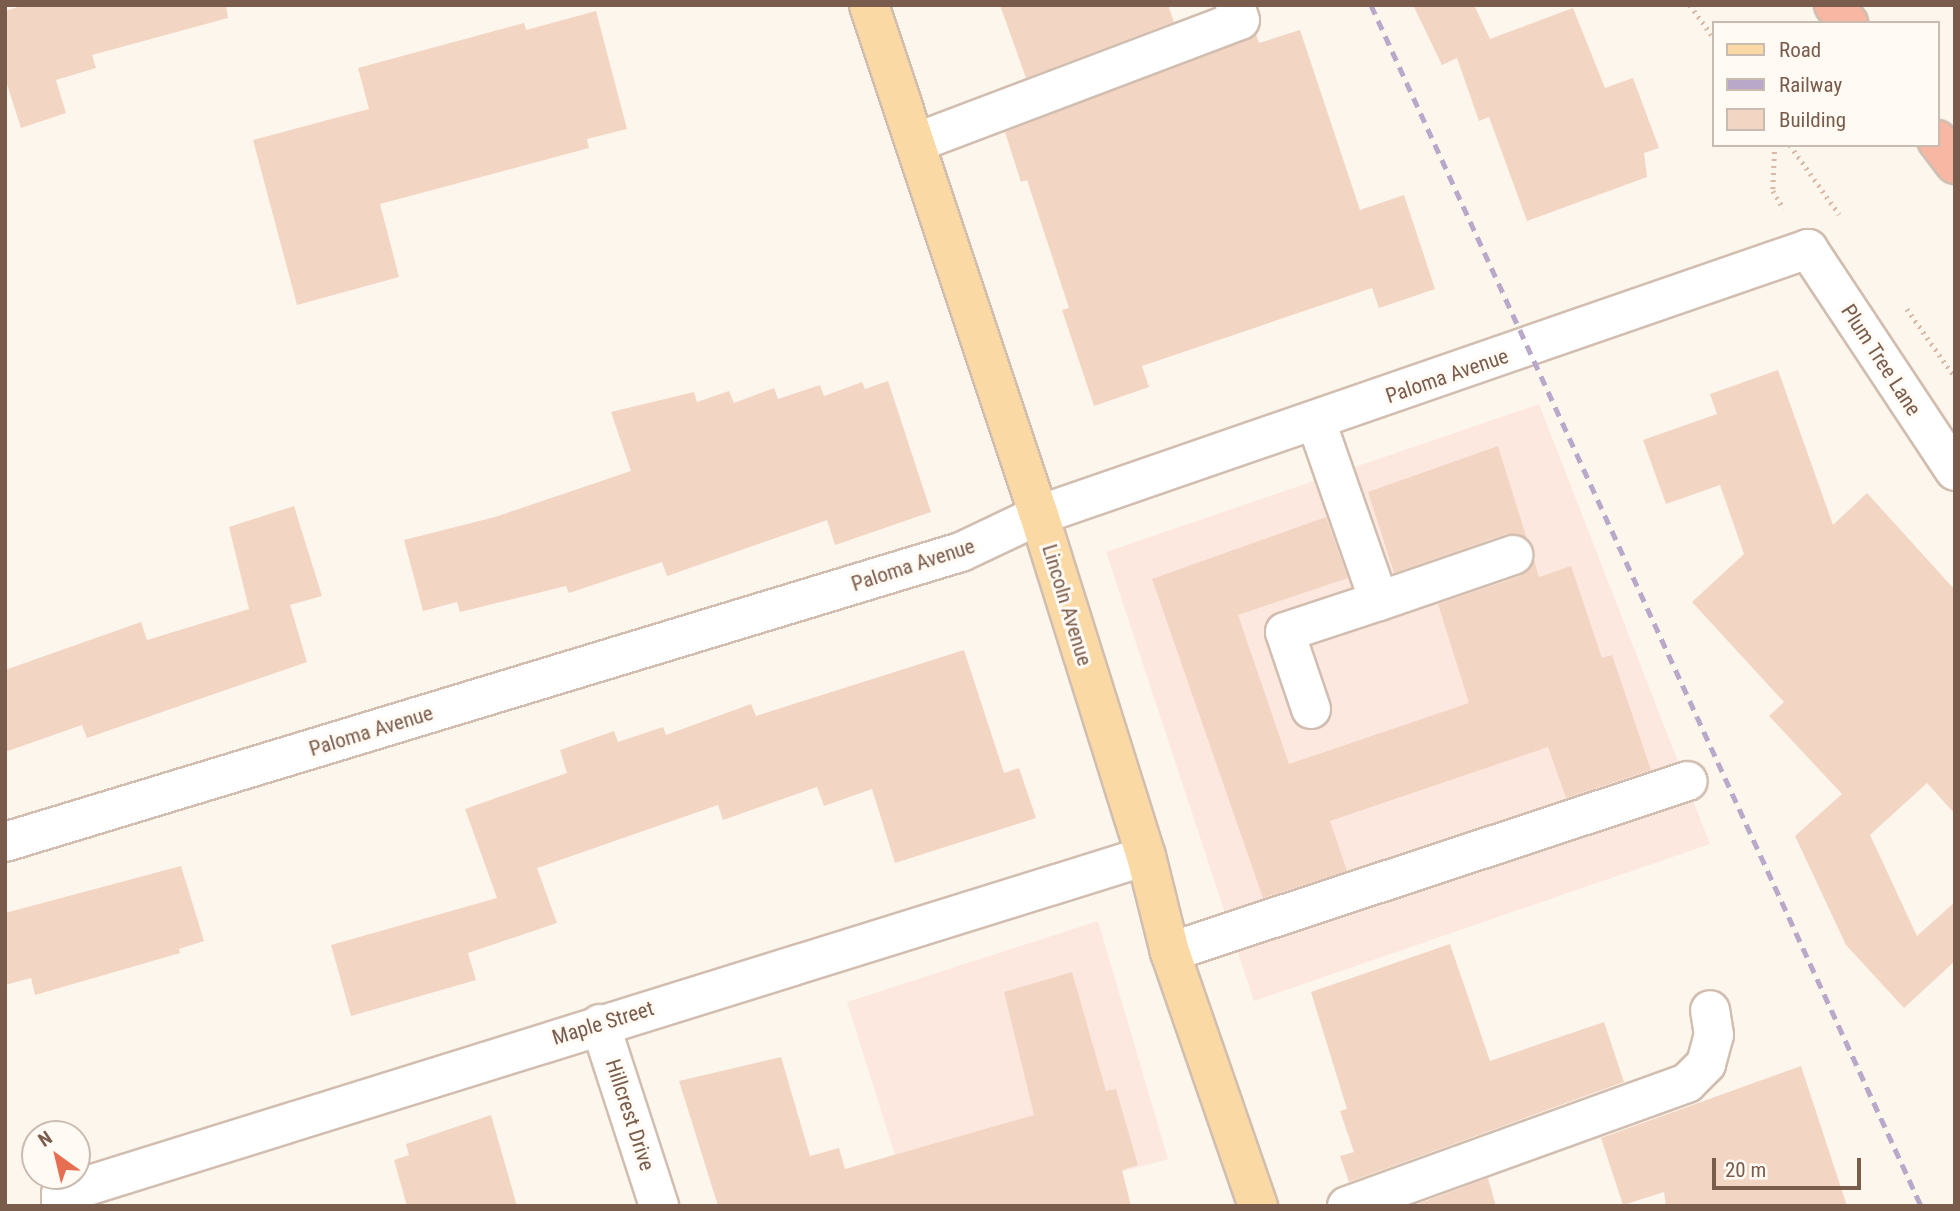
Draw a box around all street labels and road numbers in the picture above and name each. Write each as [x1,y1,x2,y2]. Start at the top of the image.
street label: Plum Tree Lane [1836,299,1926,421]
street label: Paloma Avenue [1382,343,1512,409]
street label: Paloma Avenue [848,533,978,597]
street label: Lincoln Avenue [1037,541,1097,669]
street label: Paloma Avenue [306,700,436,762]
street label: Maple Street [549,996,657,1050]
street label: Hillcrest Drive [600,1056,660,1174]

